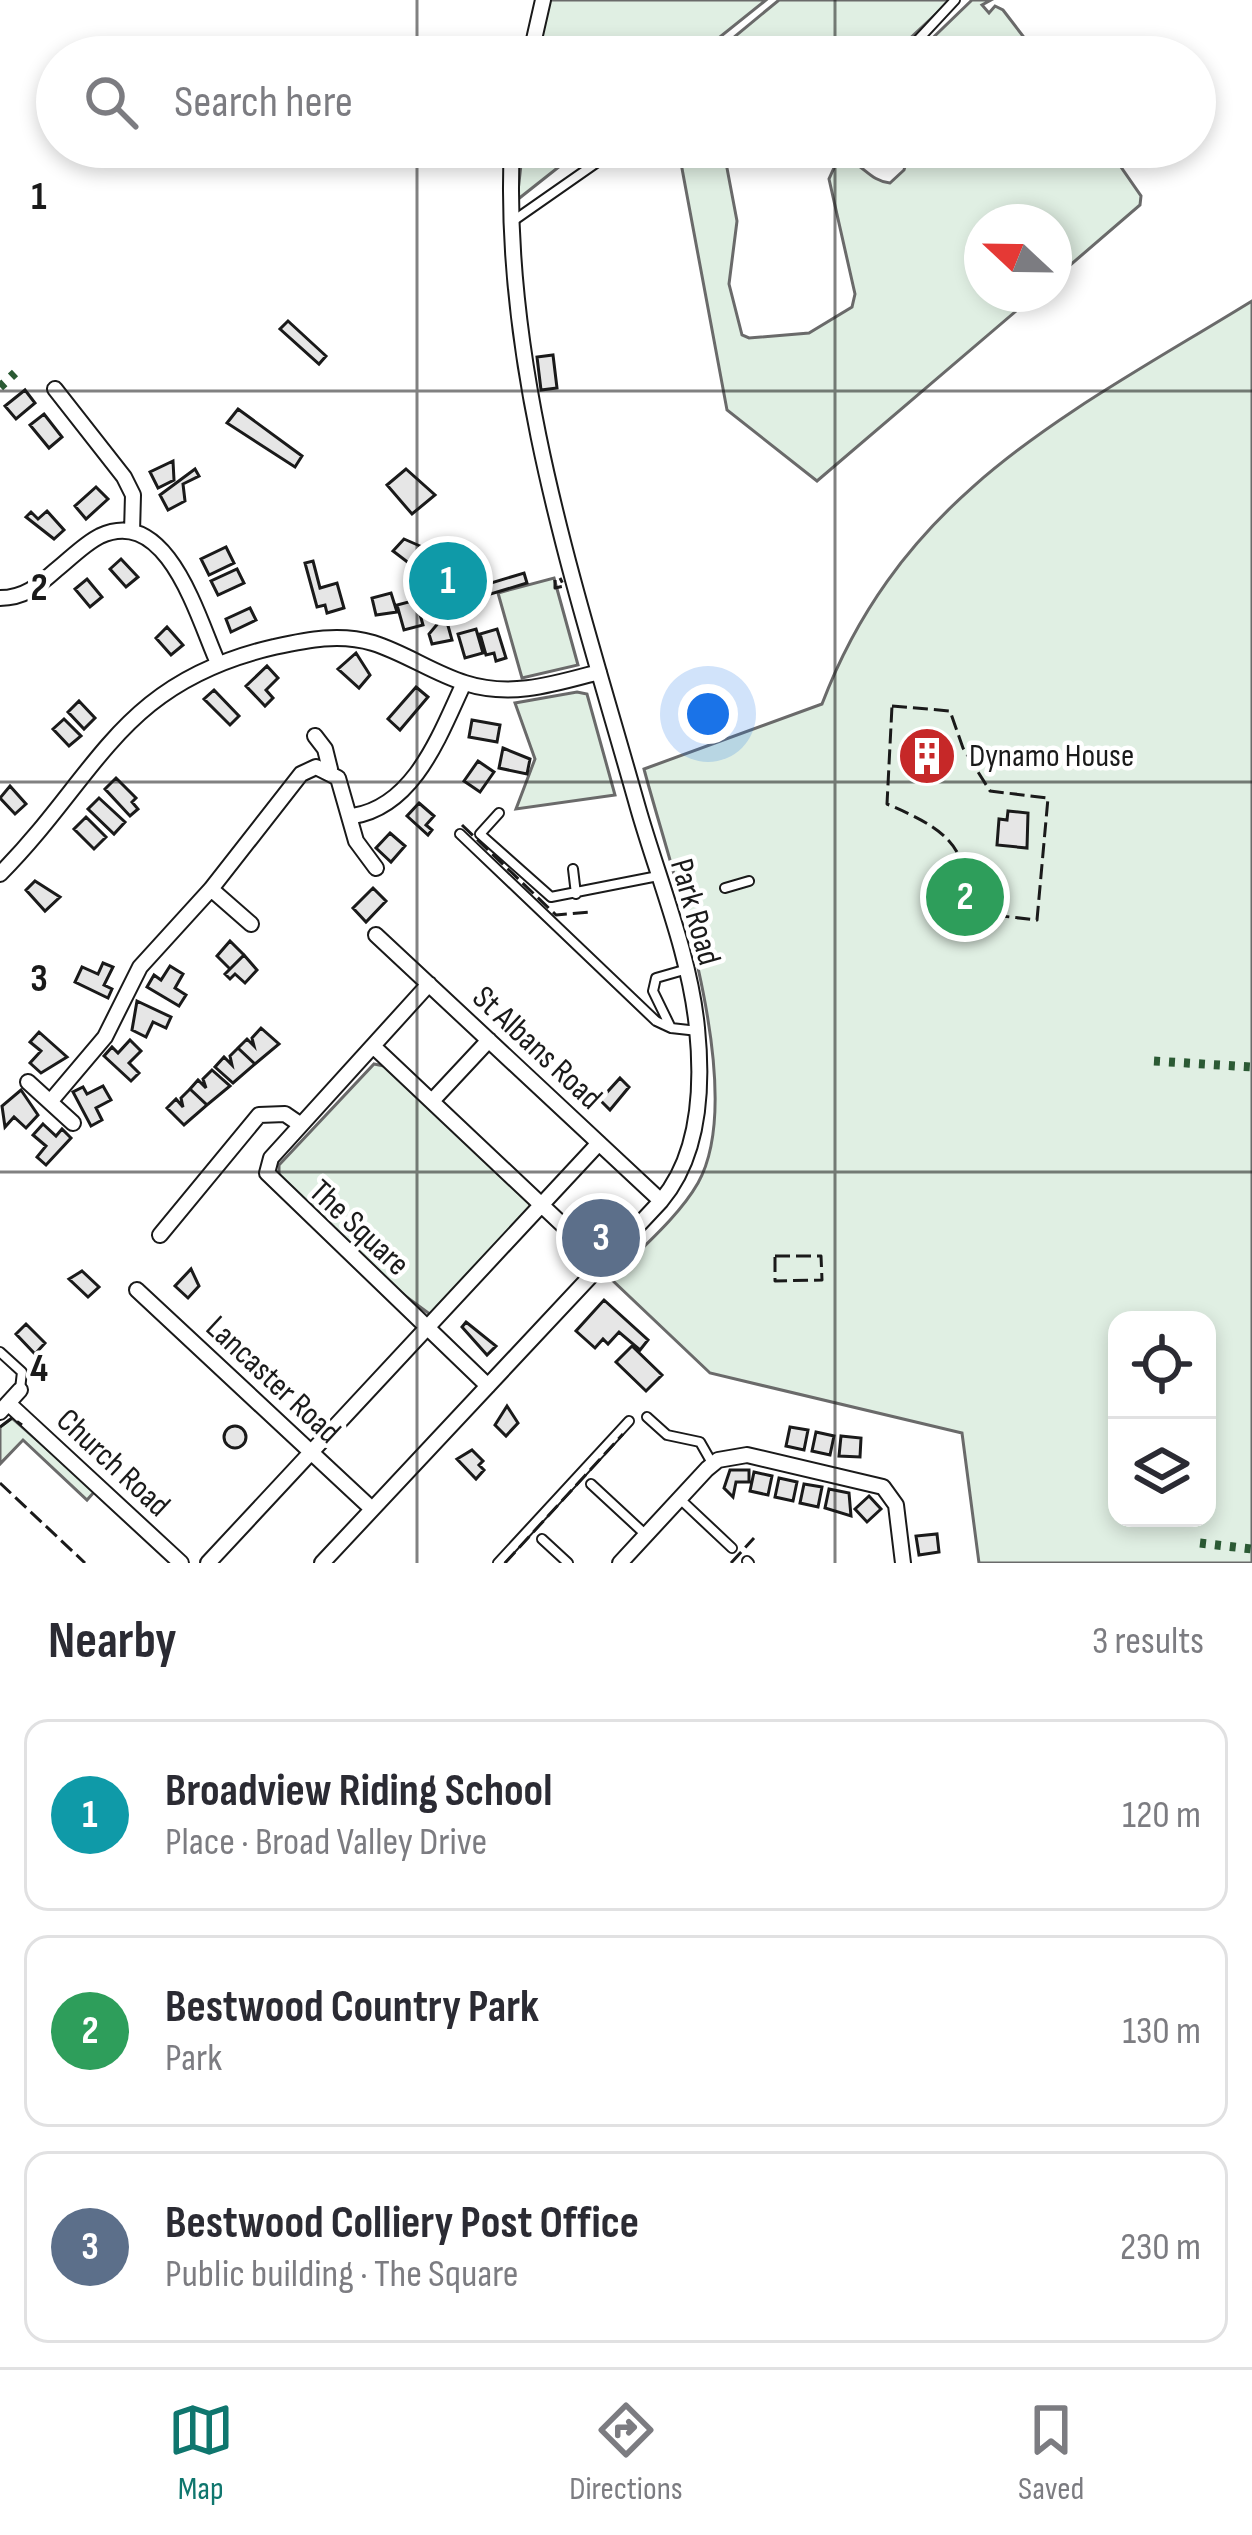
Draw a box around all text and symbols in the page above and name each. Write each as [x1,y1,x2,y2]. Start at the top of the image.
search box [36,36,1216,168]
icon: search [78,69,144,135]
text: Search here [174,75,353,130]
text: 1 [31,174,47,221]
north arrow [964,204,1072,312]
pin: 1 [409,536,487,626]
text: 2 [30,565,48,612]
your location [678,684,738,744]
building icon: Dynamo House [896,725,958,787]
place label: Dynamo House [969,736,1134,776]
pin: 2 [926,852,1004,942]
street label: Park Road [661,854,729,970]
text: 3 [30,956,48,1003]
street label: St Albans Road [464,978,610,1118]
street label: The Square [301,1172,417,1284]
pin: 3 [562,1193,640,1283]
street label: Lancaster Road [198,1308,348,1452]
map controls [1108,1311,1216,1527]
button: locate [1108,1311,1216,1419]
text: 4 [30,1346,48,1393]
street label: Church Road [48,1400,178,1526]
button: layers [1108,1419,1216,1527]
text: Nearby [48,1611,177,1672]
text: 3 results [1092,1618,1204,1665]
text: Broadview Riding School [165,1764,552,1819]
text: 1 [82,1792,98,1839]
text: 120 m [1122,1792,1201,1839]
text: Place · Broad Valley Drive [165,1819,487,1866]
text: Bestwood Country Park [165,1980,539,2035]
text: 2 [81,2008,99,2055]
text: 130 m [1122,2008,1201,2055]
text: Park [165,2035,222,2082]
text: Bestwood Colliery Post Office [165,2196,639,2251]
text: 3 [81,2224,99,2271]
text: 230 m [1120,2224,1201,2271]
text: Public building · The Square [165,2251,519,2298]
tab: Map [168,2397,234,2509]
tab: Directions [569,2397,683,2509]
tab: Saved [1018,2397,1084,2509]

